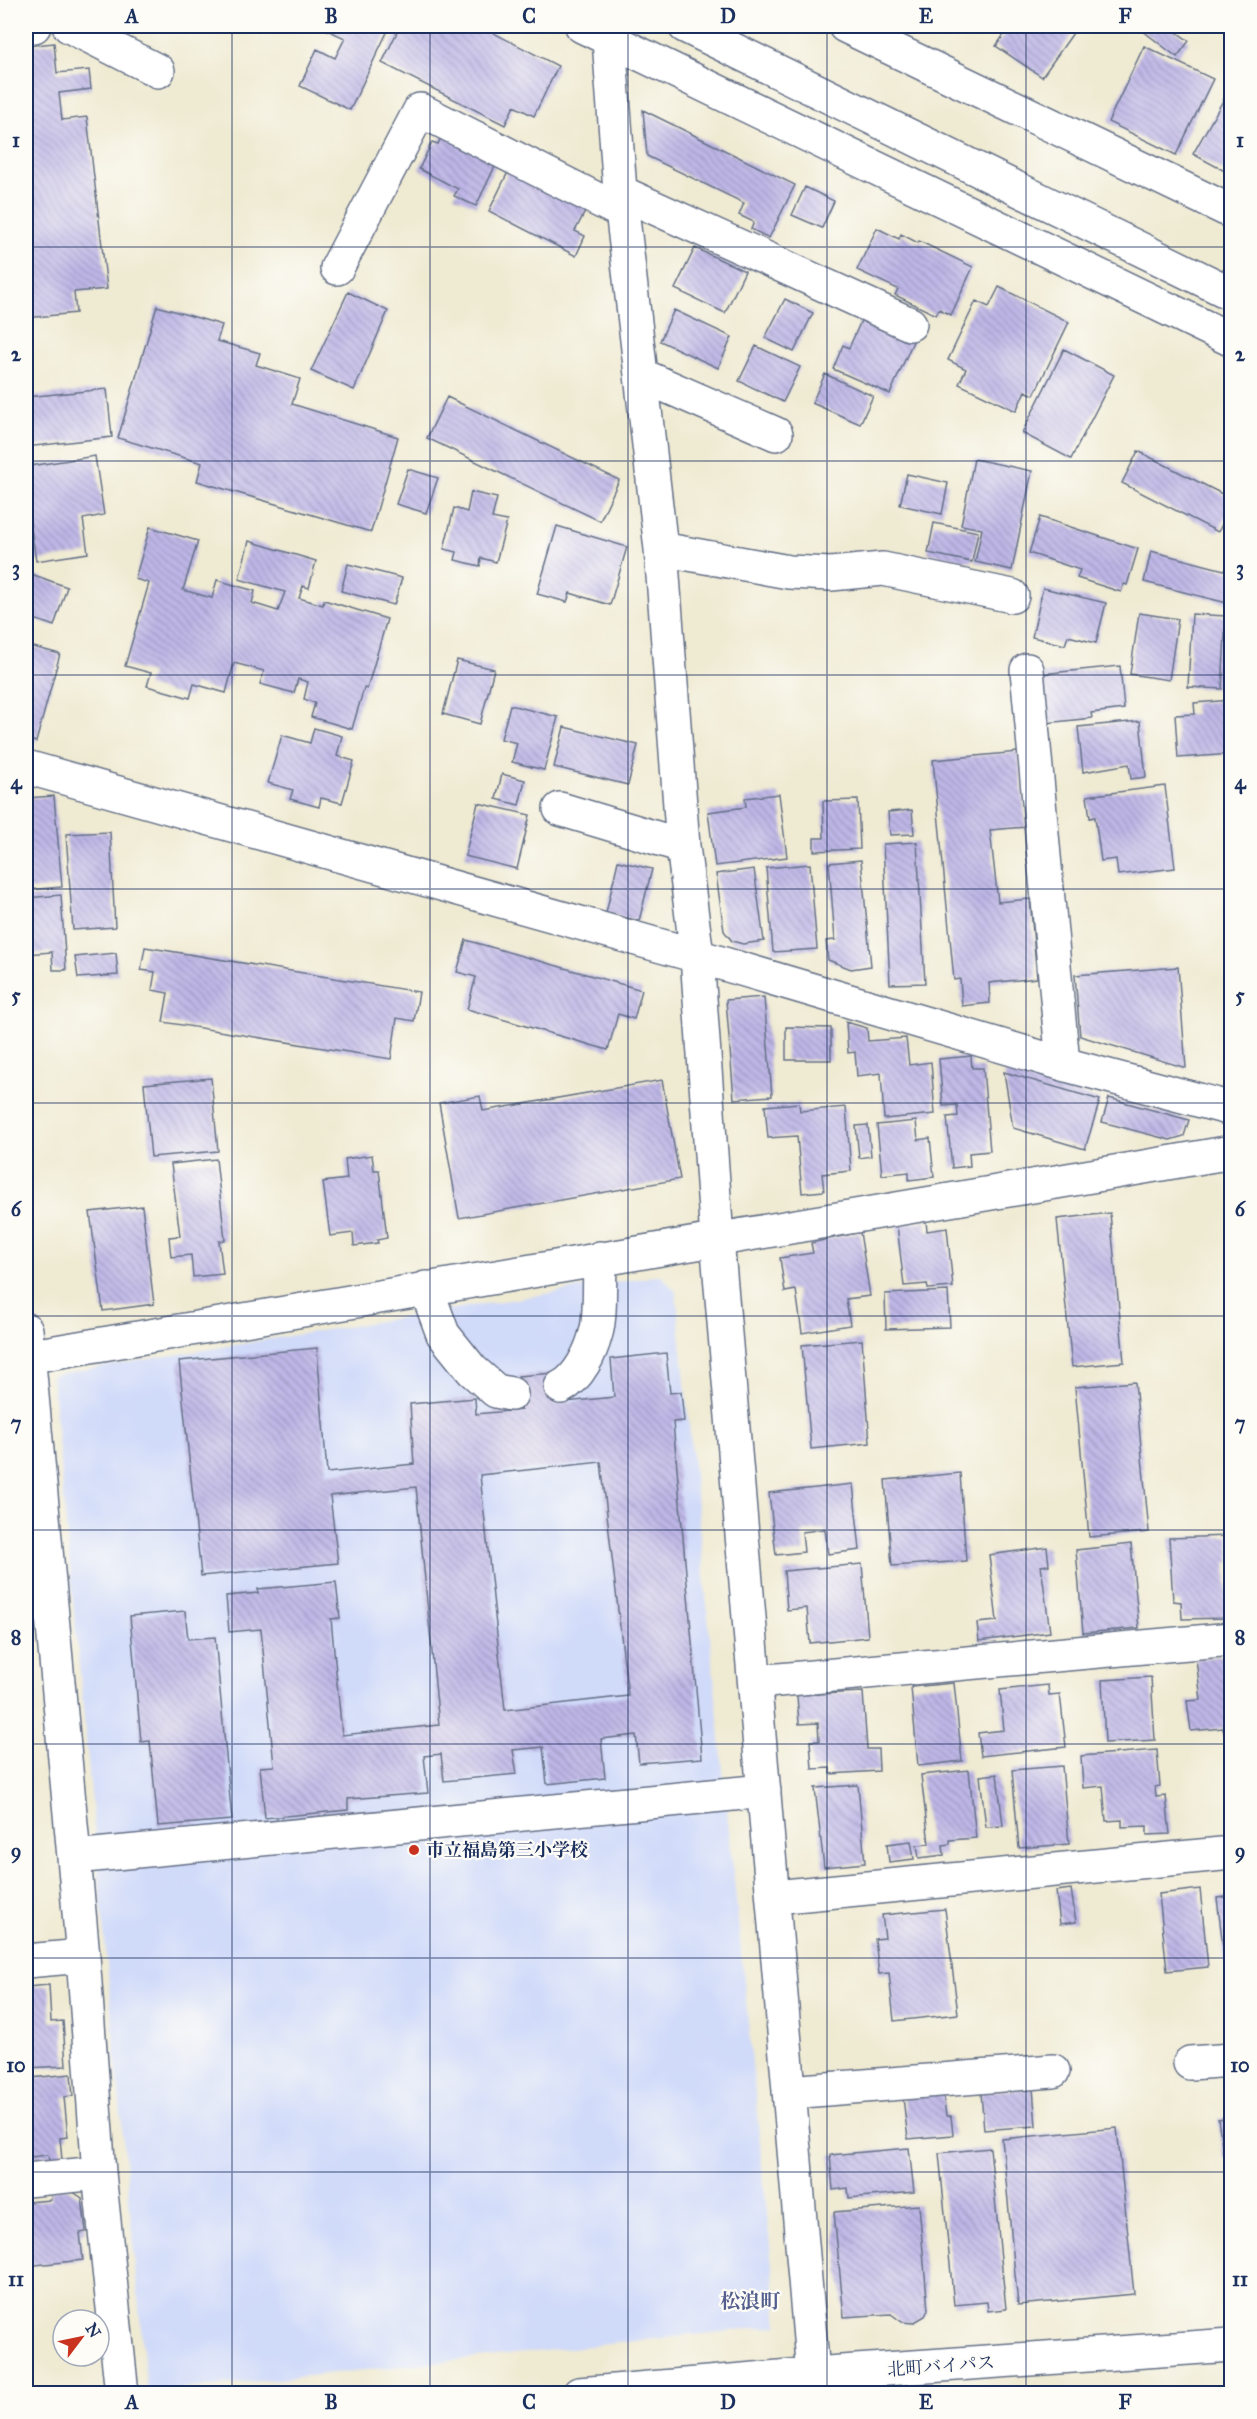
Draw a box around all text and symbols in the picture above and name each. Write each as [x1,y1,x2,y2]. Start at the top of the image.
text: A [123,4,139,28]
text: B [324,4,338,28]
text: C [522,4,536,28]
text: D [720,4,736,28]
text: E [919,4,934,28]
text: F [1118,4,1132,28]
text: 1 [12,128,20,152]
text: 1 [1236,128,1244,152]
text: 2 [11,342,22,366]
text: 2 [1235,342,1246,366]
text: 3 [12,556,20,581]
text: 3 [1236,556,1244,581]
text: 4 [10,770,22,795]
text: 4 [1234,770,1246,795]
text: 5 [11,983,21,1007]
text: 5 [1235,983,1245,1007]
text: 6 [11,1197,23,1221]
text: 6 [1235,1197,1247,1221]
text: 7 [11,1411,22,1435]
text: 7 [1235,1411,1246,1435]
text: 8 [11,1625,21,1649]
text: 8 [1235,1625,1245,1649]
text: 9 [11,1839,21,1864]
place label: 市立福島第三小学校 [426,1839,588,1861]
text: 9 [1235,1839,1245,1864]
marker: 市立福島第三小学校 [407,1843,421,1857]
text: 10 [6,2053,26,2077]
text: 10 [1230,2053,1250,2077]
text: 11 [8,2267,24,2291]
text: 11 [1232,2267,1248,2291]
district label: 松浪町 [720,2289,781,2313]
north arrow [51,2308,111,2368]
text: N [82,2320,105,2341]
street label: 北町バイパス [887,2351,995,2381]
text: A [123,2390,139,2414]
text: B [324,2390,338,2414]
text: C [522,2390,536,2414]
text: D [720,2390,736,2414]
text: E [919,2390,934,2414]
text: F [1118,2390,1132,2414]

